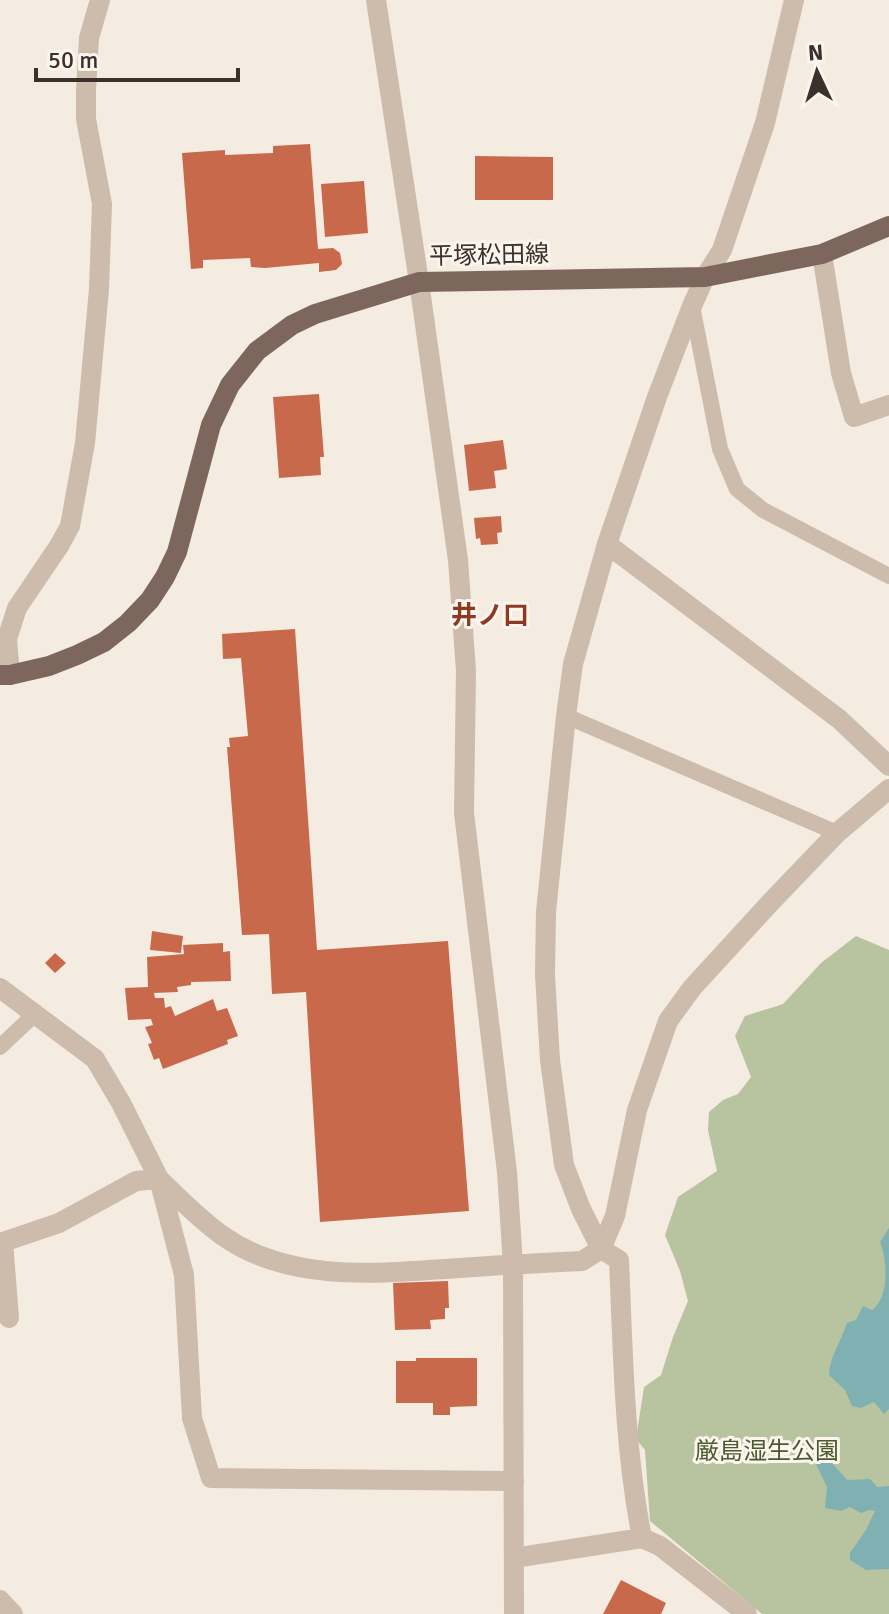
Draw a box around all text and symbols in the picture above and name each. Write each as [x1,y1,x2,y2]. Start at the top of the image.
scale bar [36,32,238,82]
north arrow [777,32,857,112]
text: N [807,39,824,67]
text: 50 m [48,45,98,75]
street label: 平塚松田線 [429,239,549,271]
district label: 井ノ口 [451,600,529,632]
park label: 厳島湿生公園 [695,1436,839,1466]

